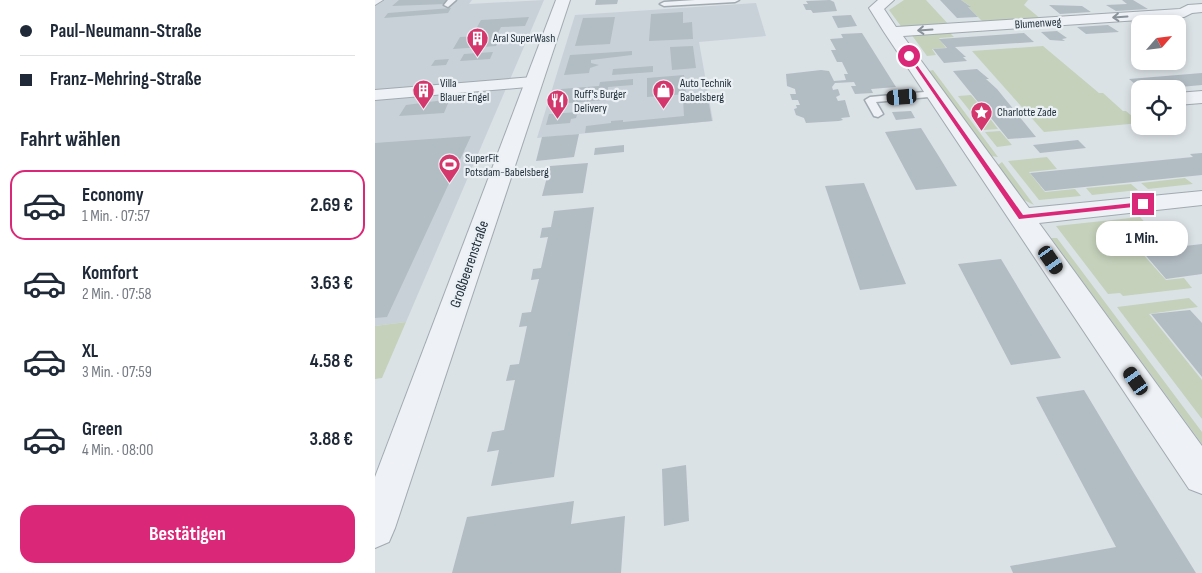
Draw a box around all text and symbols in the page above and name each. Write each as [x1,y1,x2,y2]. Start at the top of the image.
one-way arrow [1112,13,1128,22]
street label: Blumenweg [1014,14,1062,33]
north arrow [1131,15,1186,70]
map controls [1131,15,1186,135]
text: Paul-Neumann-Straße [50,20,202,43]
one-way arrow [917,25,933,34]
building icon: Aral SuperWash [465,26,489,57]
place label: Aral SuperWash [492,31,555,46]
route start [898,45,920,67]
text: Franz-Mehring-Straße [50,68,202,91]
place label: Villa Blauer Engel [440,76,489,105]
place label: Auto Technik Babelsberg [679,76,732,105]
building icon: Villa Blauer Engel [412,78,436,109]
shop icon: Auto Technik Babelsberg [652,78,676,109]
button: locate [1131,80,1186,135]
place label: Ruff's Burger Delivery [574,87,627,116]
car [886,88,917,106]
restaurant icon: Ruff's Burger Delivery [546,89,570,120]
place icon: Charlotte Zade [969,100,993,131]
place label: Charlotte Zade [997,105,1057,120]
text: Fahrt wählen [20,126,121,153]
place label: SuperFit Potsdam-Babelsberg [465,151,549,180]
sports icon: SuperFit Potsdam-Babelsberg [437,153,461,184]
icon: car [22,183,67,228]
text: Economy [82,184,144,207]
route end [1132,193,1154,215]
text: 2.69 € [310,194,353,217]
text: 1 Min. · 07:57 [82,207,150,226]
street label: Großbeerenstraße [446,218,493,310]
callout: 1 Min. [1097,222,1189,256]
text: 1 Min. [1126,229,1158,248]
car [1036,243,1065,277]
icon: car [22,261,67,306]
text: Komfort [82,262,138,285]
text: 3.63 € [310,272,353,295]
text: 2 Min. · 07:58 [82,285,152,304]
icon: car [22,339,67,384]
text: XL [82,340,98,363]
text: 4.58 € [310,350,353,373]
text: 3 Min. · 07:59 [82,363,152,382]
car [1121,364,1150,398]
icon: car [22,417,67,462]
text: Green [82,418,122,441]
text: 3.88 € [310,428,353,451]
text: 4 Min. · 08:00 [82,441,153,460]
button: Bestätigen [20,505,355,563]

